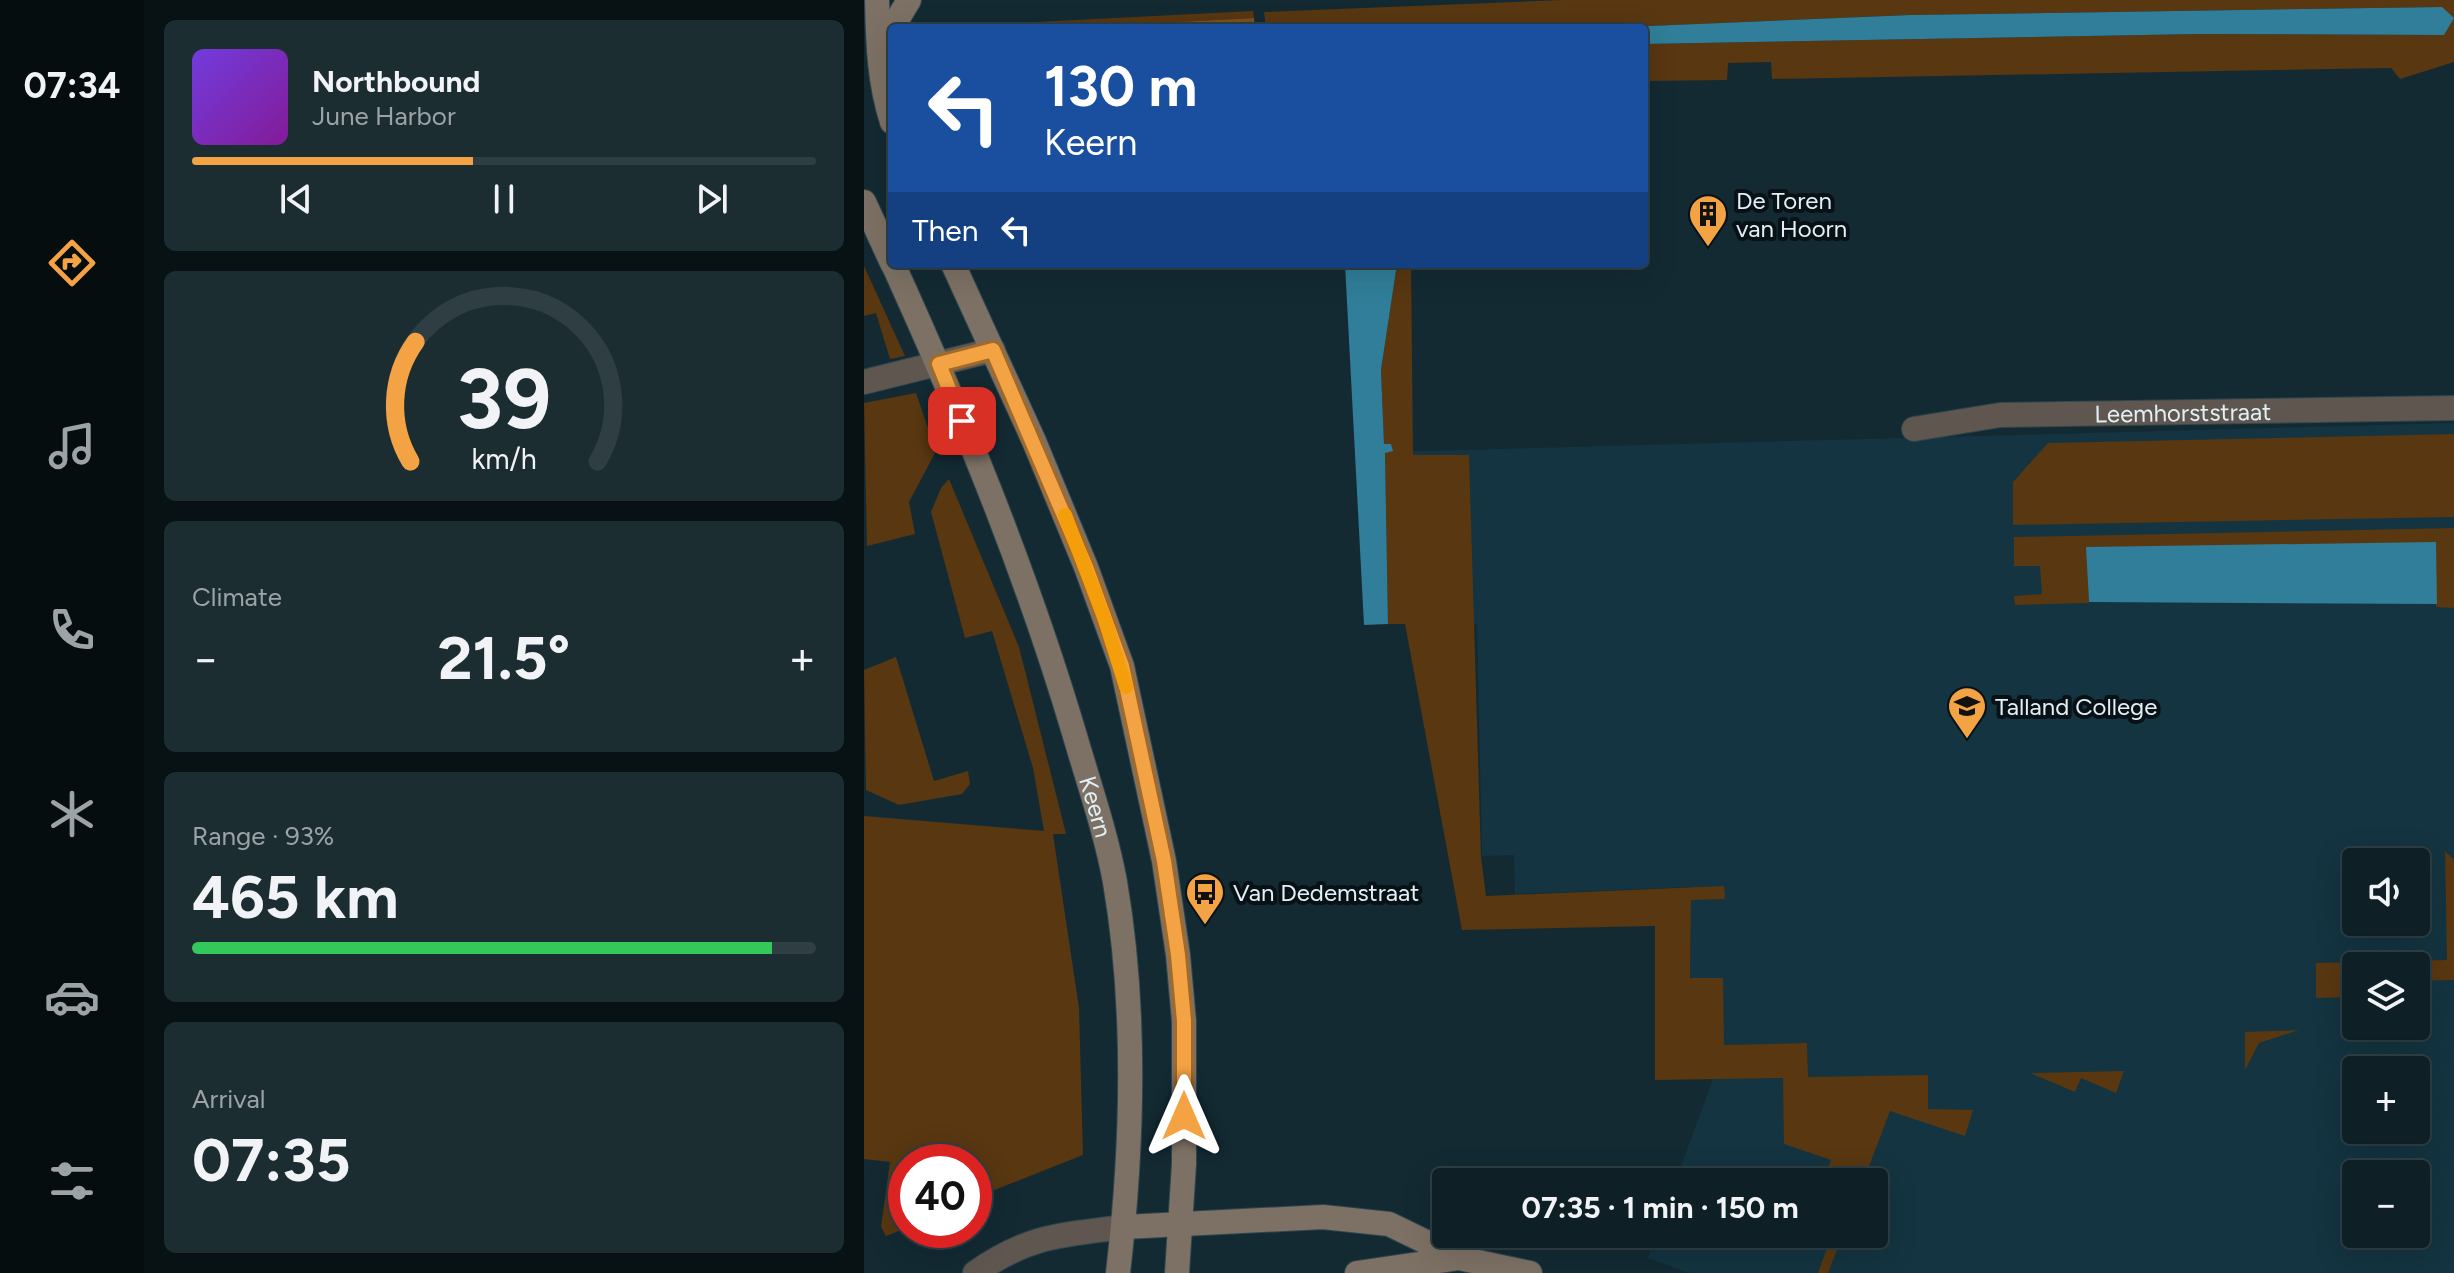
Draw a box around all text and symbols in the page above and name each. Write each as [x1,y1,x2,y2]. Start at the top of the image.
text: 130 m [1044,53,1197,120]
icon: left [912,56,1016,160]
text: Northbound [312,63,480,100]
text: 07:34 [24,64,120,107]
text: June Harbor [312,100,456,132]
text: Keern [1044,121,1137,164]
icon: previous [274,177,318,221]
icon: pause [482,177,526,221]
icon: next [690,177,734,221]
place label: De Toren van Hoorn [1736,186,1847,243]
building icon: De Toren van Hoorn [1687,193,1729,248]
icon: left [994,208,1038,252]
text: Then [912,212,978,249]
icon: directions [44,235,100,291]
text: 39 [457,348,551,448]
pin [928,387,996,455]
street label: Leemhorststraat [2094,396,2271,428]
icon: arrive [940,399,984,443]
icon: music [44,418,100,474]
text: km/h [471,442,537,476]
text: Climate [192,581,282,613]
icon: phone [44,602,100,658]
text: 21.5° [438,622,570,694]
text: − [192,632,219,685]
text: + [789,632,816,685]
school or university icon: Talland College [1946,685,1988,740]
place label: Talland College [1995,692,2157,721]
street label: Keern [1073,772,1119,840]
icon: climate [44,786,100,842]
text: Range · 93% [192,820,334,852]
map controls [2342,848,2430,1248]
button: sound [2342,848,2430,936]
text: 465 km [192,861,399,933]
bus stop icon: Van Dedemstraat [1184,871,1226,926]
place label: Van Dedemstraat [1233,878,1419,907]
button: layers [2342,952,2430,1040]
icon: car [44,969,100,1025]
button: + [2342,1056,2430,1144]
position arrow [1142,1074,1226,1158]
text: Arrival [192,1083,265,1115]
text: 07:35 [192,1124,351,1196]
speed limit sign: 40 [888,1144,992,1248]
icon: filters [44,1153,100,1209]
button: − [2342,1160,2430,1248]
text: 07:35 · 1 min · 150 m [1521,1189,1799,1226]

